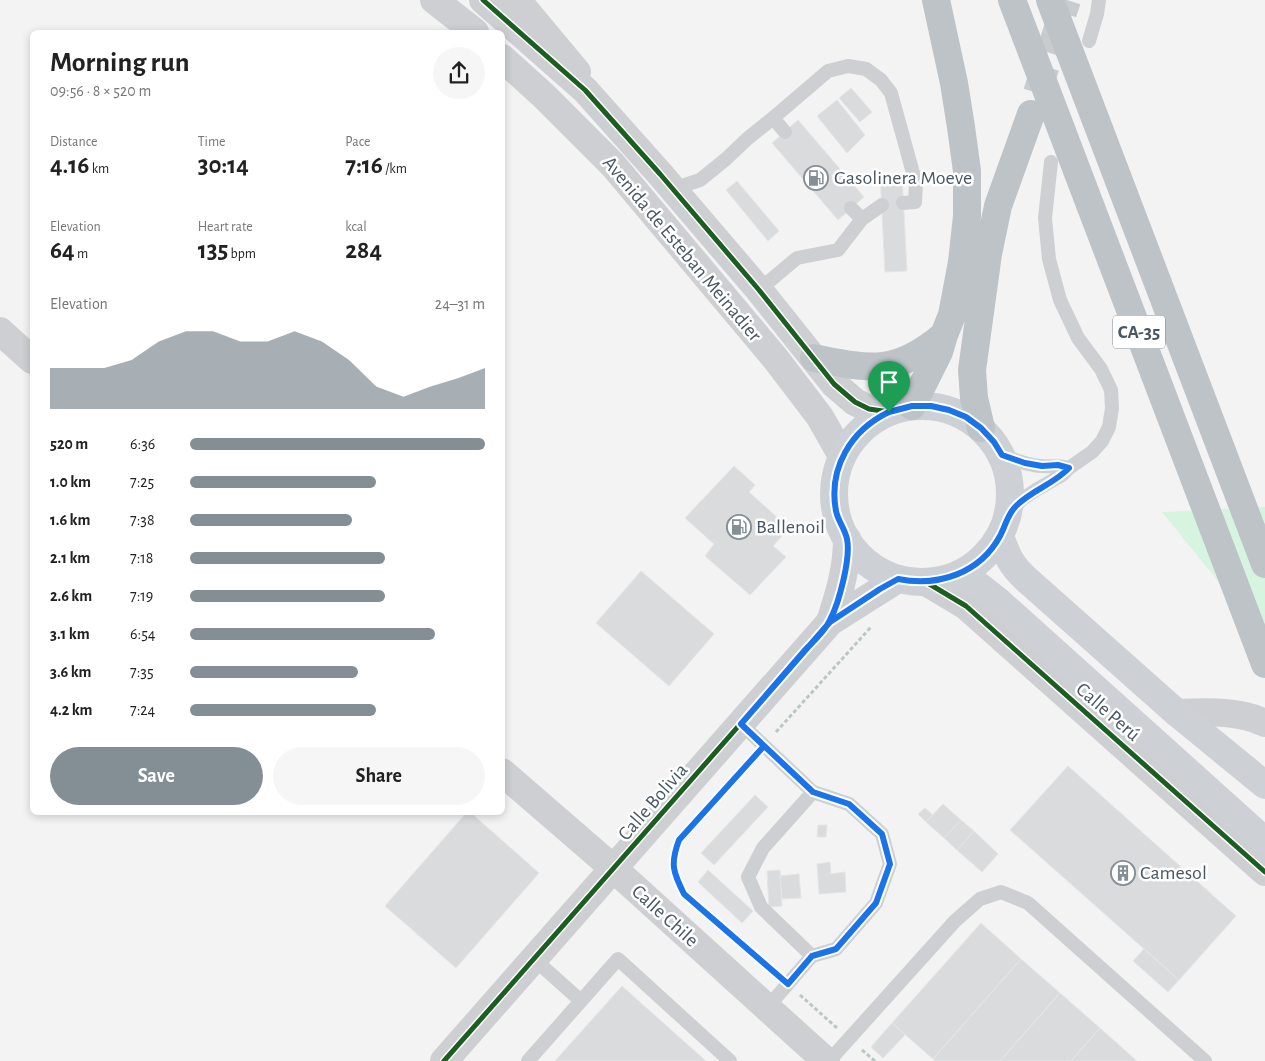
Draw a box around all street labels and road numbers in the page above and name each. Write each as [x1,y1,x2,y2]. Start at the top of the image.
street label: Avenida de Esteban Meinadier [599,153,765,346]
road number: CA-35 [1113,316,1165,348]
street label: Calle Perú [1072,679,1144,745]
street label: Calle Bolivia [614,760,692,844]
street label: Calle Chile [628,881,702,951]

